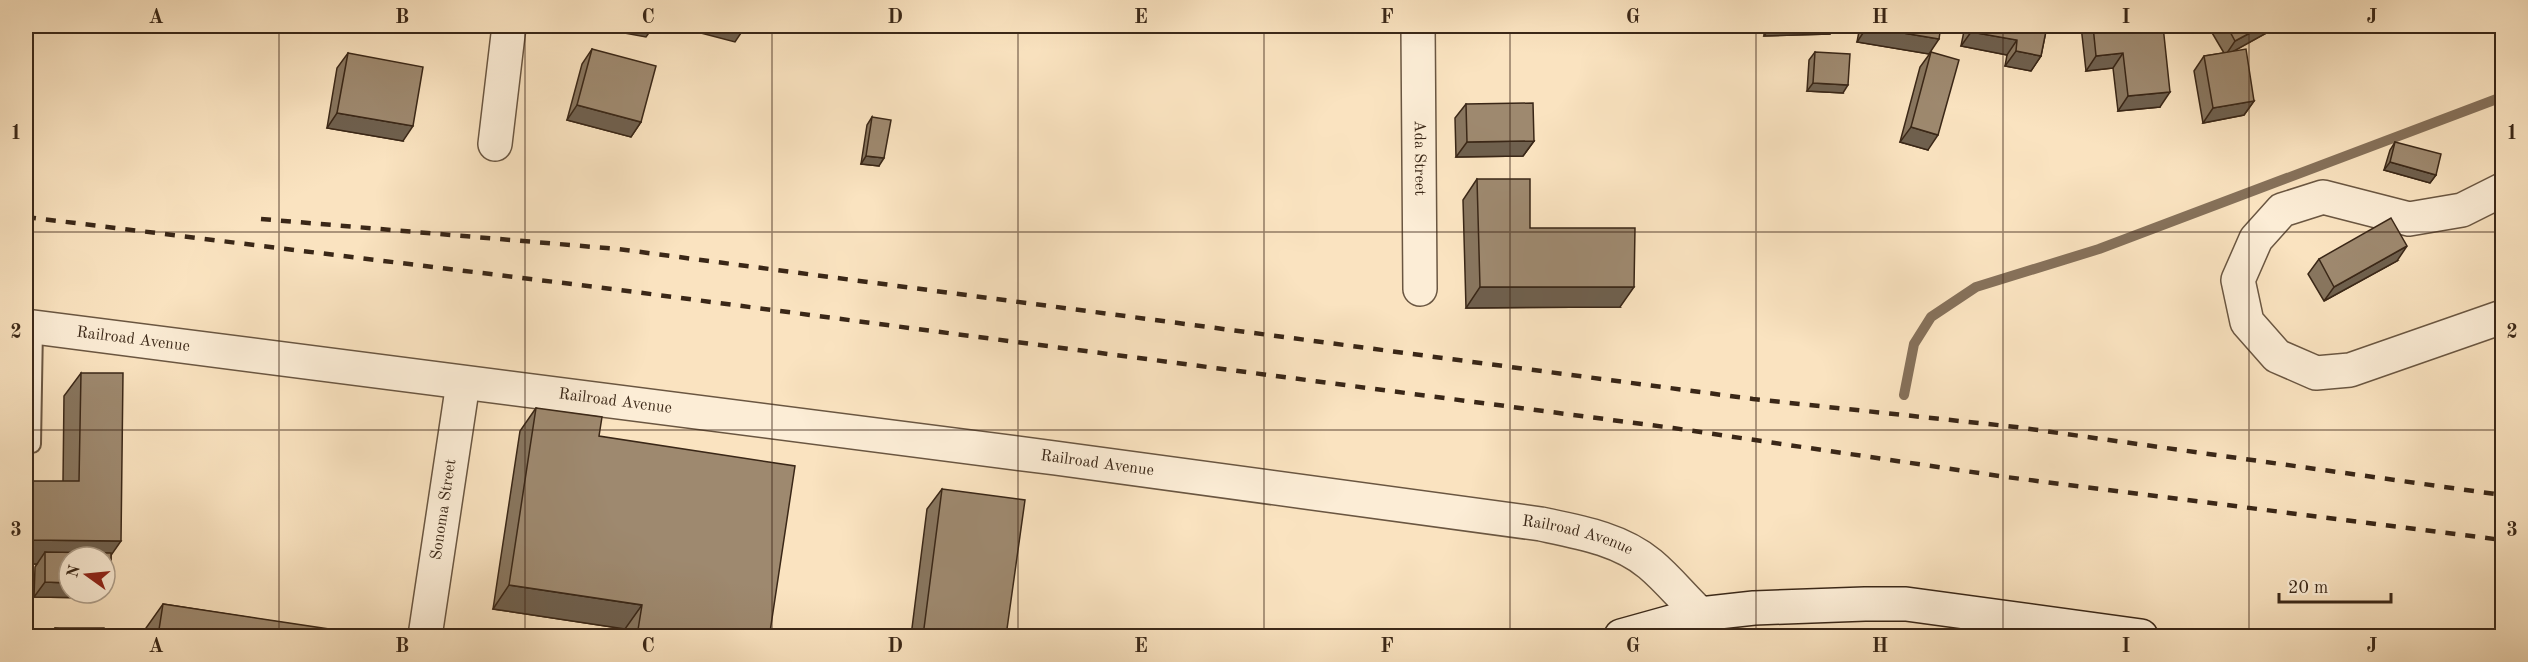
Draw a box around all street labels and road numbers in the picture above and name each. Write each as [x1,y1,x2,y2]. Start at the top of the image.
street label: Ada Street [1411,120,1427,196]
street label: Railroad Avenue [75,325,191,355]
street label: Railroad Avenue [558,386,673,417]
street label: Railroad Avenue [1040,448,1155,479]
street label: Sonoma Street [429,457,460,561]
street label: Railroad Avenue [1521,514,1635,559]

